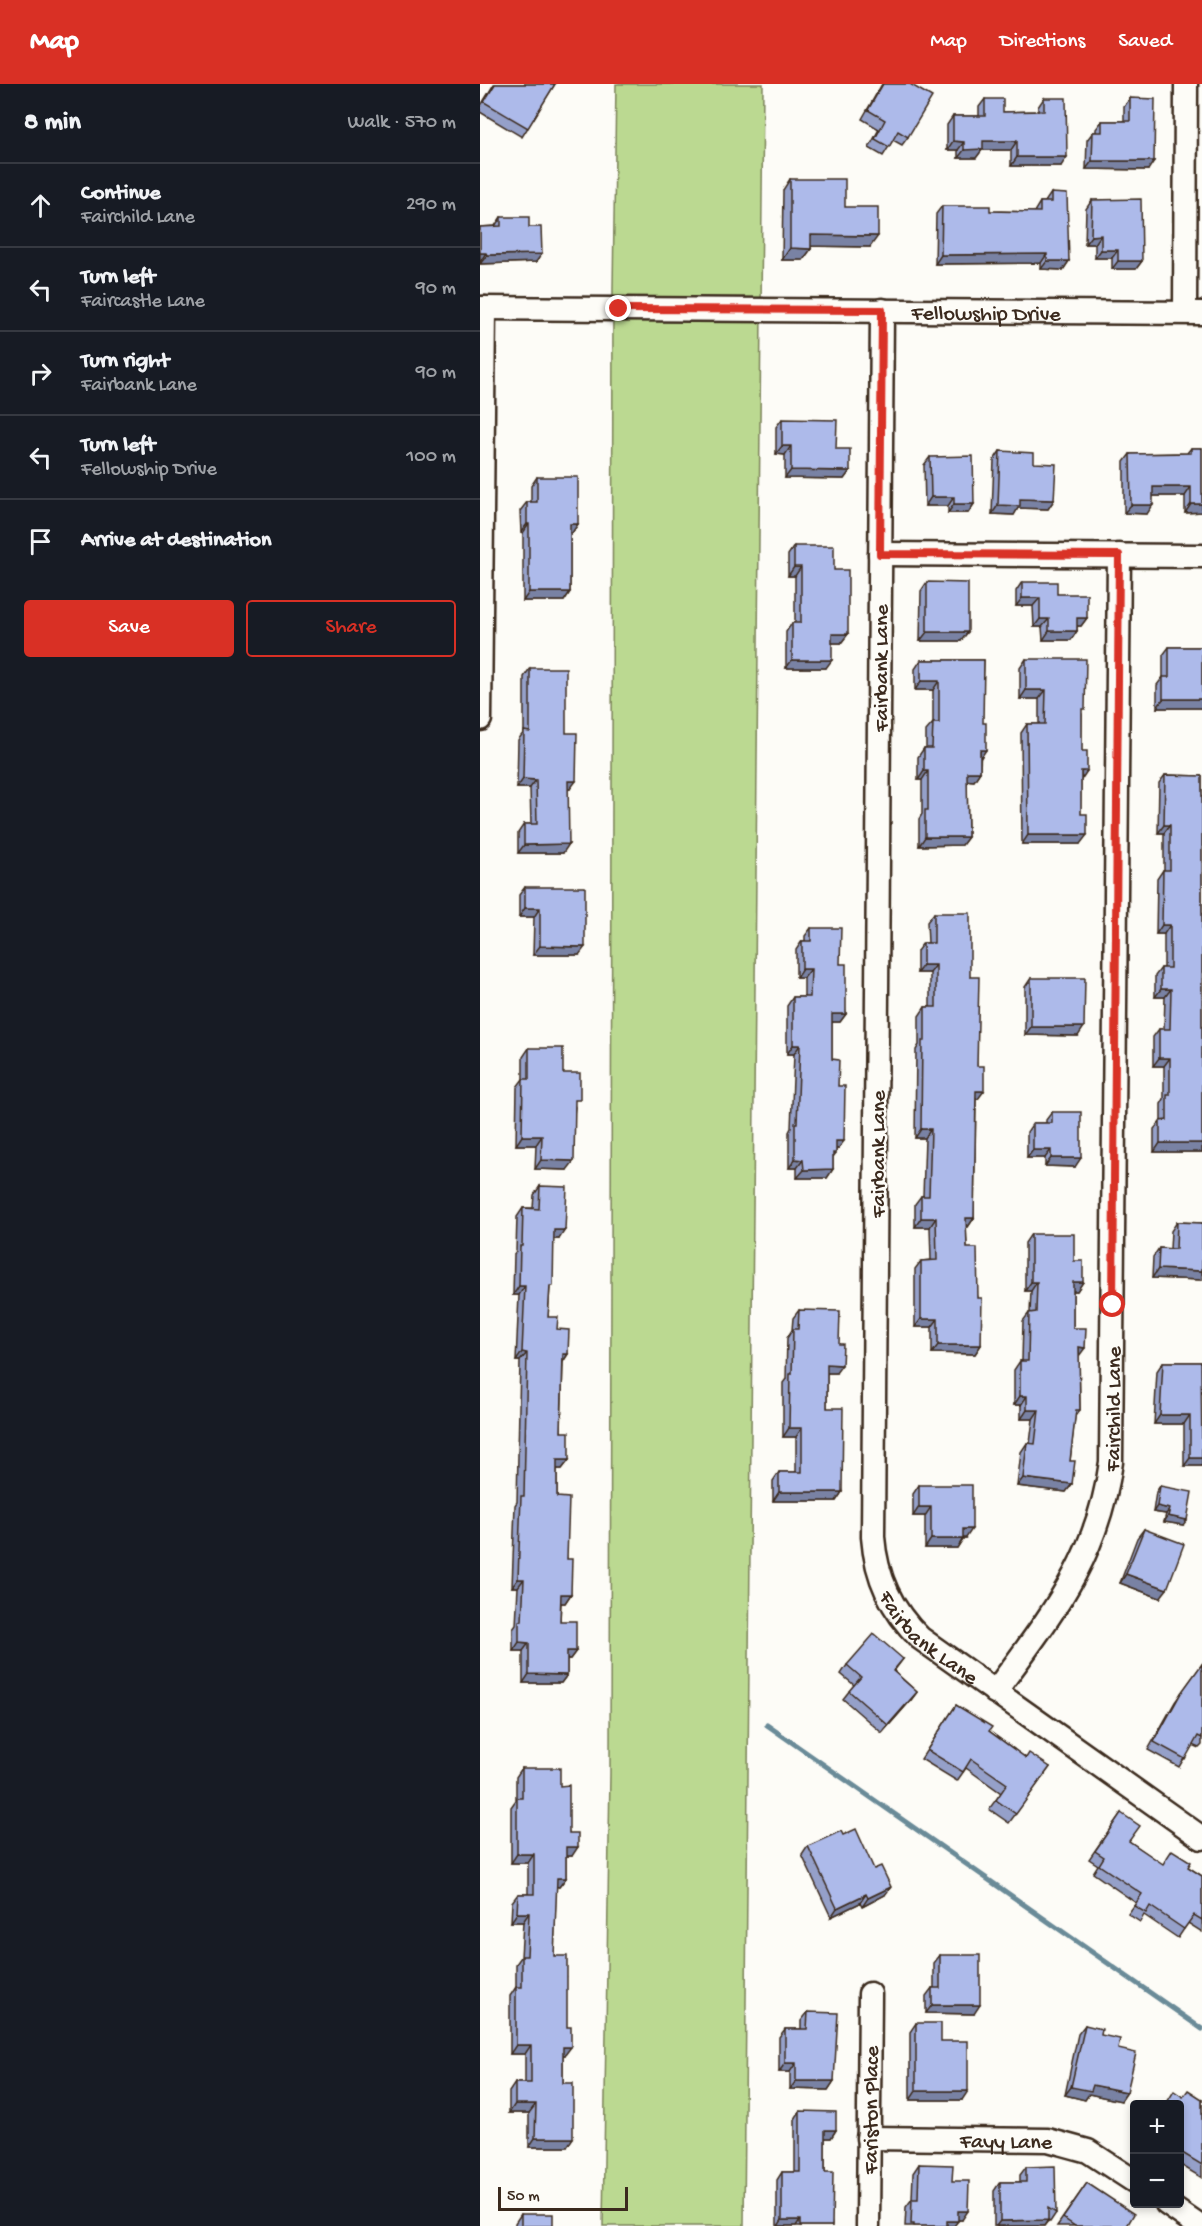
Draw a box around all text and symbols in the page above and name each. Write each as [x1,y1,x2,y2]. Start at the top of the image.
text: Map [30,26,79,59]
text: Map [930,30,967,55]
text: Directions [1000,30,1085,55]
text: Saved [1118,30,1172,55]
text: 8 min [24,108,81,139]
text: Walk · 570 m [348,112,456,135]
text: Continue [81,181,161,207]
icon: ahead [24,189,57,222]
text: 290 m [406,194,456,217]
text: Fairchild Lane [81,207,195,230]
text: Turn left [81,265,155,291]
icon: left [24,273,57,306]
text: 90 m [416,278,456,301]
text: Faircastle Lane [81,291,205,314]
route end [605,295,631,321]
street label: Fellowship Drive [910,302,1061,329]
text: Turn right [81,349,169,375]
icon: right [24,357,57,390]
text: 90 m [416,362,456,385]
text: Fairbank Lane [81,375,197,398]
text: Turn left [81,433,155,459]
icon: left [24,441,57,474]
text: 100 m [406,446,456,469]
text: Fellowship Drive [81,459,217,482]
icon: arrive [24,525,57,558]
text: Arrive at destination [81,528,271,554]
button: Save [24,600,234,657]
button: Share [246,600,456,657]
street label: Fairbank Lane [870,604,896,733]
street label: Fairbank Lane [867,1090,893,1219]
route start [1099,1291,1125,1317]
street label: Fairchild Lane [1101,1346,1129,1475]
street label: Fairbank Lane [871,1586,983,1693]
street label: Fariston Place [859,2045,887,2175]
map controls [1130,2100,1184,2208]
button: + [1130,2100,1184,2154]
street label: Fayy Lane [959,2130,1053,2157]
button: − [1130,2154,1184,2208]
scale bar [498,2184,628,2212]
text: 50 m [507,2188,540,2207]

